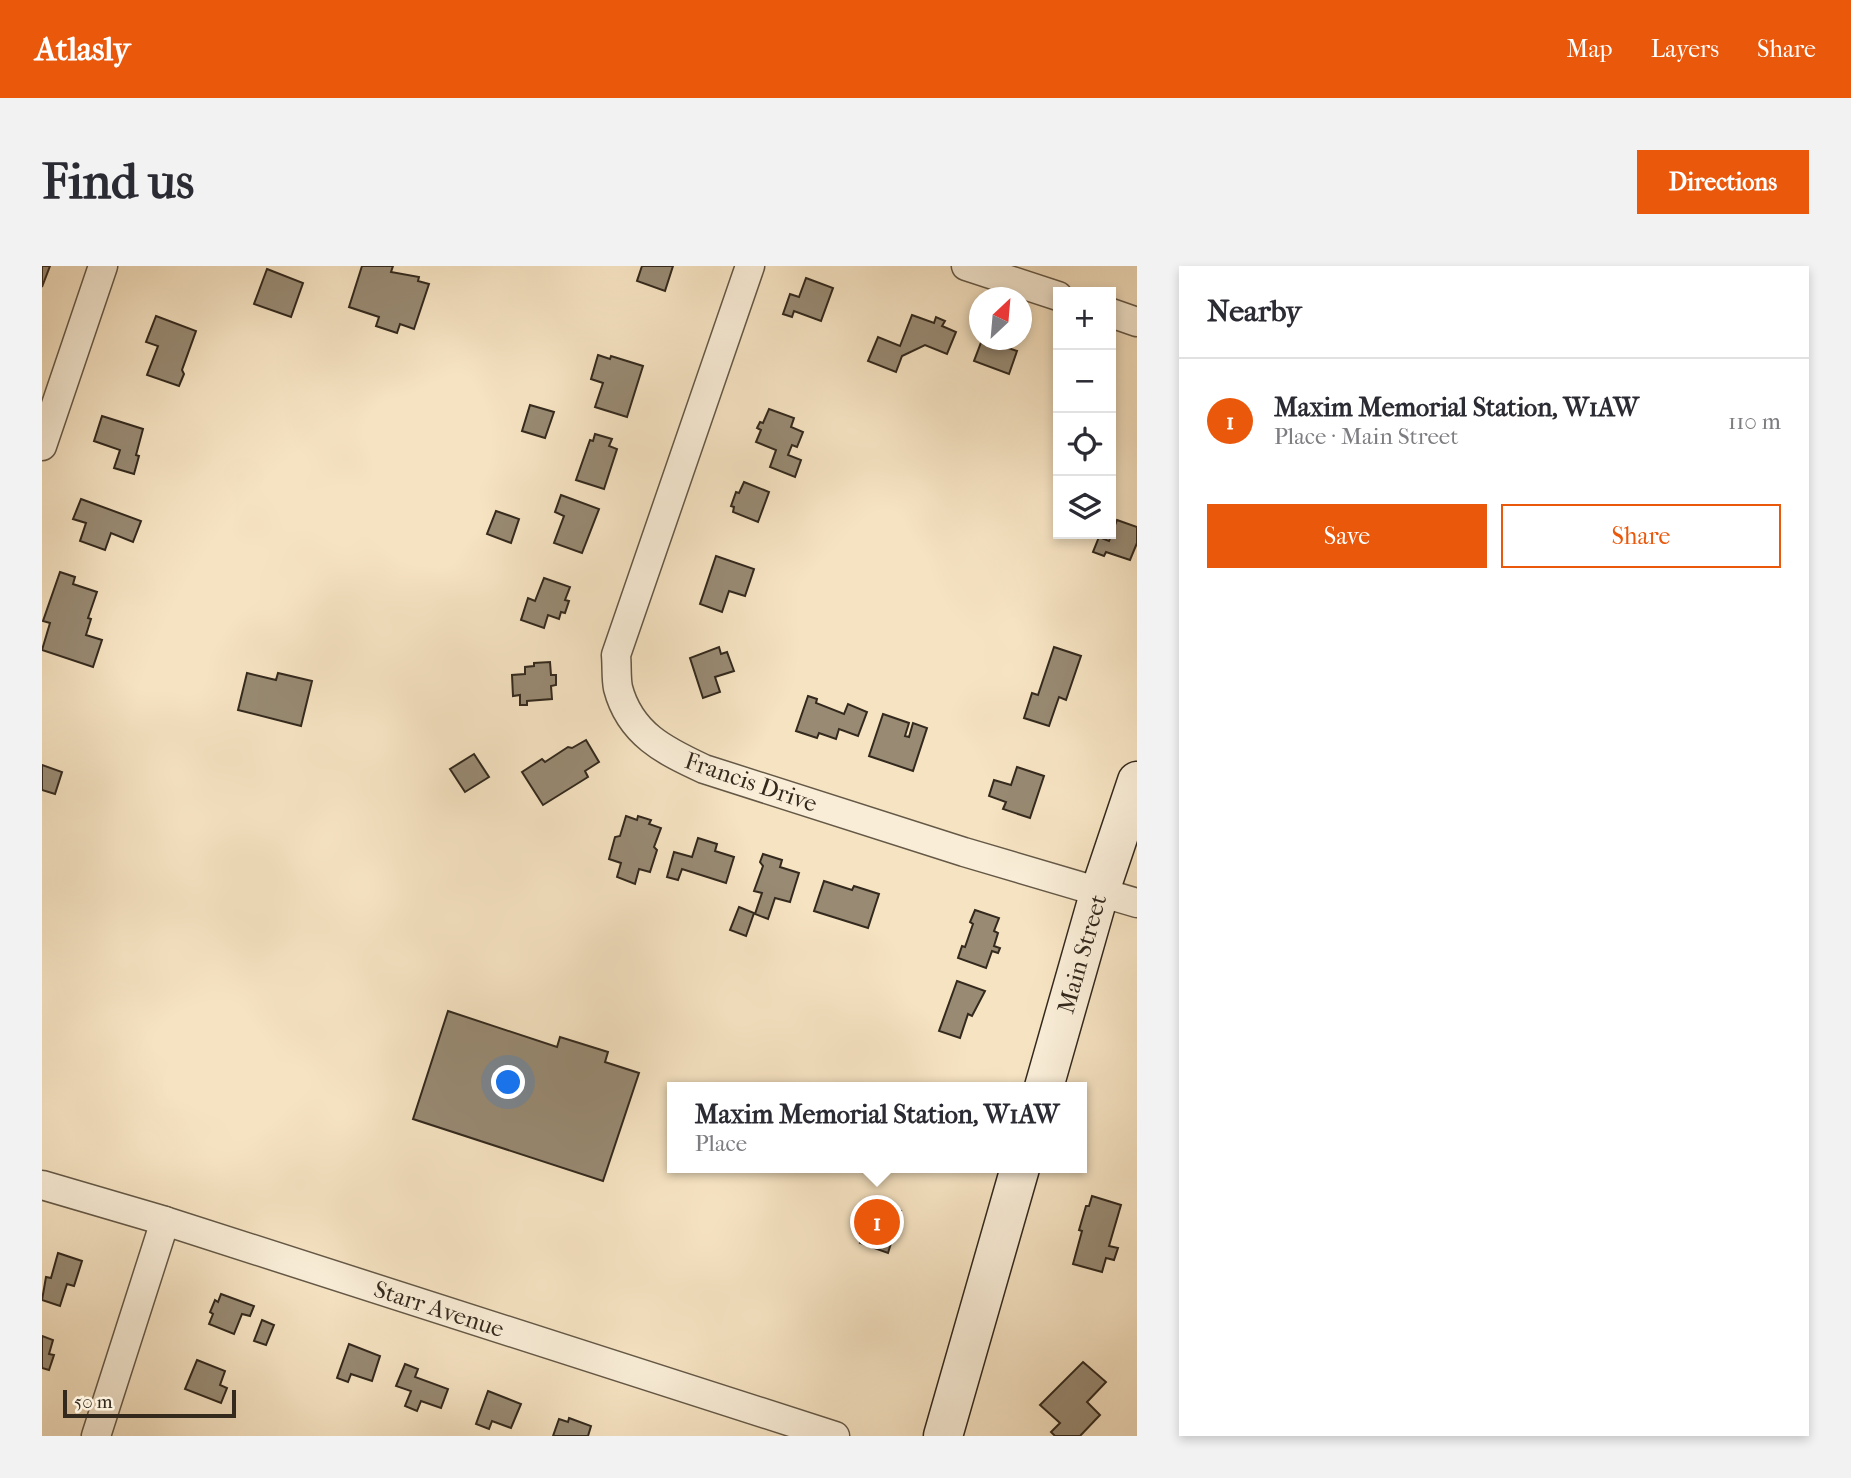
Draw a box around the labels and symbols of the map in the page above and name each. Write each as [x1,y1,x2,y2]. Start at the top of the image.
north arrow [969,287,1032,350]
street label: Francis Drive [681,746,821,818]
street label: Main Street [1052,891,1112,1017]
your location [491,1065,525,1099]
pin: 1 [854,1196,900,1248]
street label: Starr Avenue [370,1275,508,1343]
scale bar [63,1387,236,1419]

